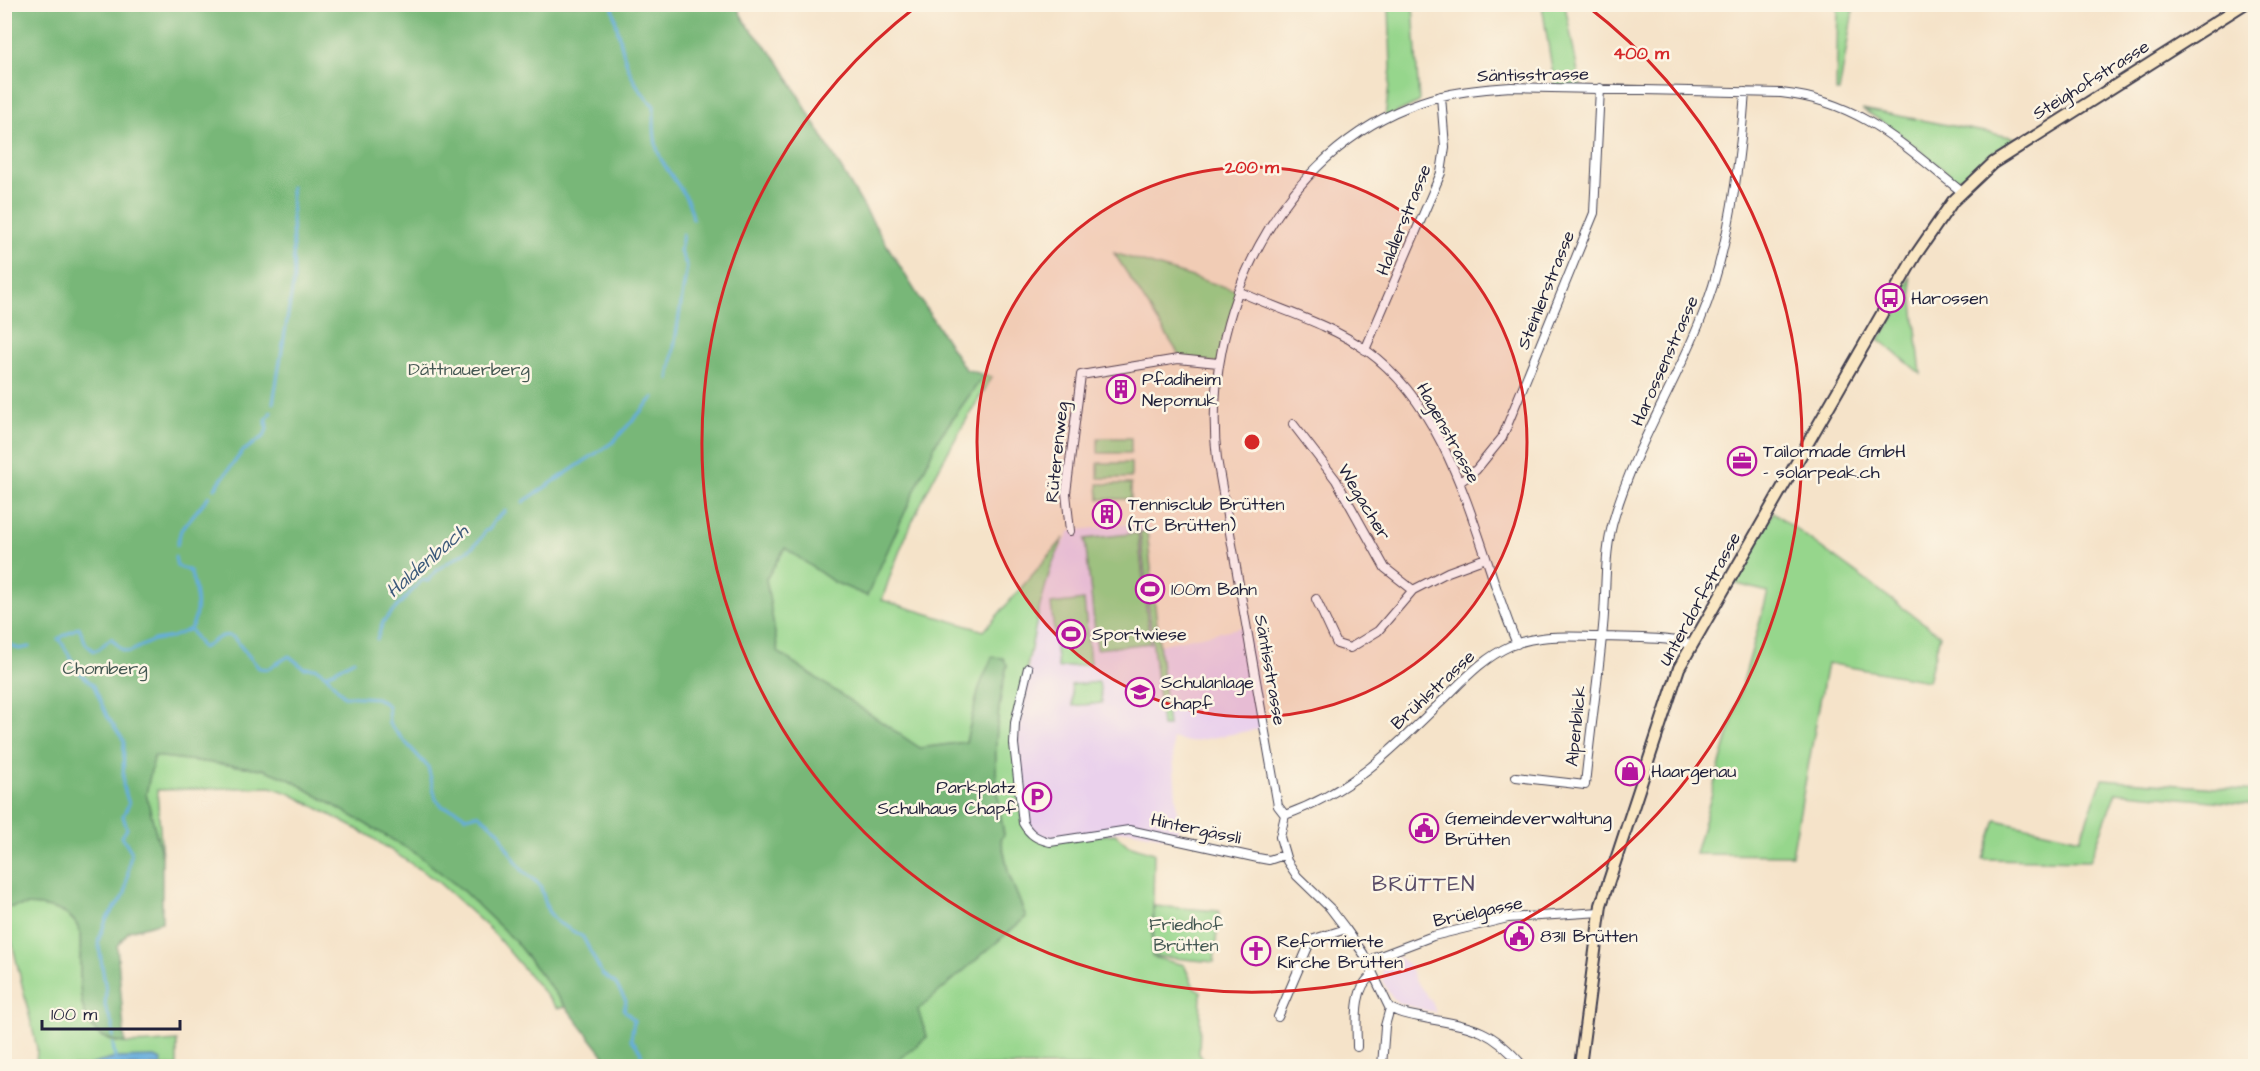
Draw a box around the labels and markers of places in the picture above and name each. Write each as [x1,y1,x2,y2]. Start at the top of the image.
bus stop icon: Harossen [1874,282,1906,314]
place label: Harossen [1911,286,1988,311]
place label: Pfadiheim Nepomuk [1142,367,1221,413]
building icon: Pfadiheim Nepomuk [1105,373,1137,405]
centre of rings [1242,432,1262,452]
place label: Tailormade GmbH - solarpeak.ch [1763,439,1906,485]
office icon: Tailormade GmbH - solarpeak.ch [1726,445,1758,477]
place label: Tennisclub Brütten (TC Brütten) [1128,492,1285,538]
building icon: Tennisclub Brütten (TC Brütten) [1091,498,1123,530]
sports icon: 100m Bahn [1134,573,1166,605]
place label: 100m Bahn [1171,577,1257,602]
sports icon: Sportwiese [1055,618,1087,650]
place label: Sportwiese [1092,622,1187,647]
place label: Schulanlage Chapf [1161,670,1254,716]
school or university icon: Schulanlage Chapf [1124,676,1156,708]
shop icon: Haargenau [1614,755,1646,787]
place label: Haargenau [1651,759,1736,785]
place label: Parkplatz Schulhaus Chapf [877,775,1016,821]
parking icon: Parkplatz Schulhaus Chapf [1021,781,1053,813]
place label: Gemeindeverwaltung Brütten [1445,806,1612,852]
public building icon: Gemeindeverwaltung Brütten [1408,812,1440,844]
public building icon: 8311 Brütten [1503,920,1535,952]
place label: 8311 Brütten [1540,924,1638,949]
place label: Reformierte Kirche Brütten [1277,929,1403,975]
church icon: Reformierte Kirche Brütten [1240,935,1272,967]

